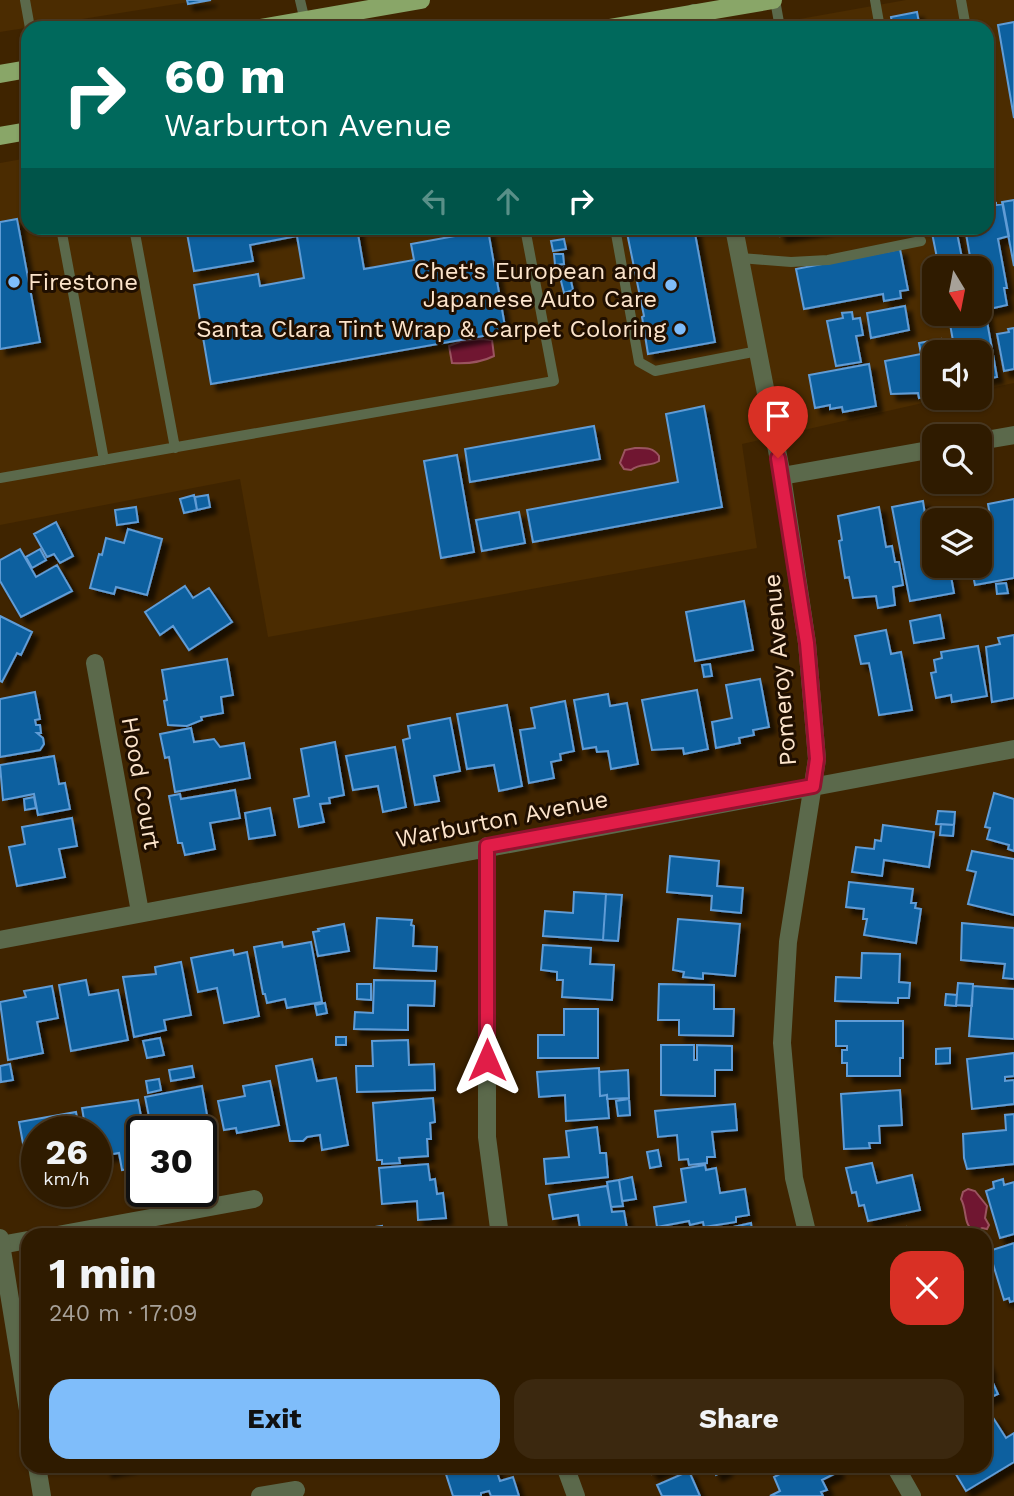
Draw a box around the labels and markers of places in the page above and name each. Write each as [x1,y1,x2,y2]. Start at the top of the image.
place label: Chet's European and Japanese Auto Care [413,257,657,313]
place label: Firestone [28,268,138,296]
marker: Firestone [6,274,22,290]
marker: Chet's European and Japanese Auto Care [663,277,679,293]
place label: Santa Clara Tint Wrap & Carpet Coloring [196,315,666,343]
marker: Santa Clara Tint Wrap & Carpet Coloring [672,321,688,337]
pin [748,386,808,458]

